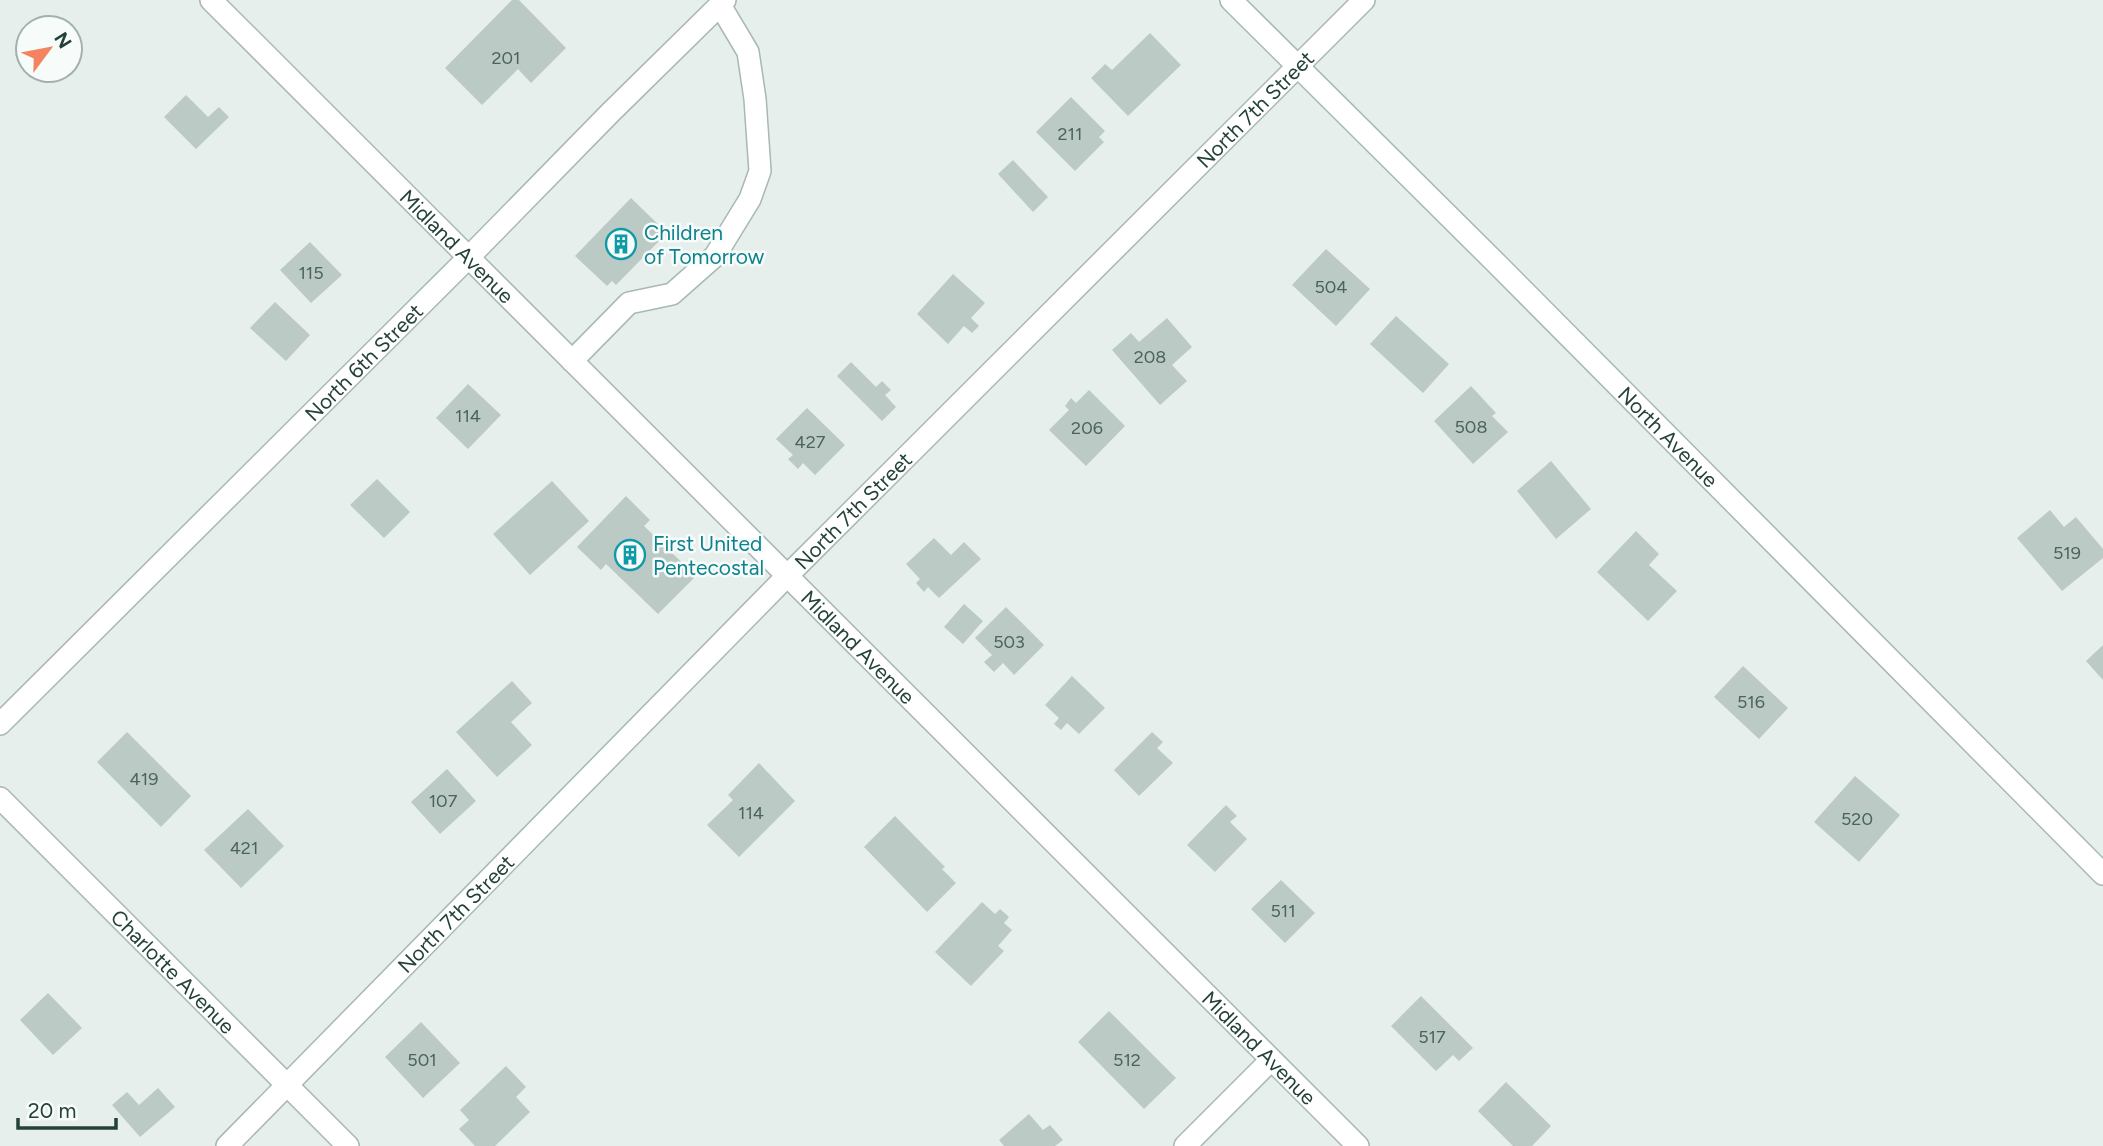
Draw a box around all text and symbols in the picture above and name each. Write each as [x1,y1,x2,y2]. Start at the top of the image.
north arrow [14,14,84,84]
text: N [49,28,77,53]
street label: North 7th Street [1191,45,1319,173]
house number: 201 [491,47,521,69]
house number: 211 [1058,123,1082,145]
street label: Midland Avenue [395,184,519,308]
place label: Children of Tomorrow [644,220,765,269]
building icon: Children of Tomorrow [604,227,638,261]
house number: 115 [298,262,324,284]
house number: 504 [1314,276,1348,298]
street label: North 6th Street [299,298,428,426]
house number: 208 [1134,346,1166,368]
street label: North Avenue [1613,381,1724,492]
house number: 114 [455,405,481,427]
house number: 508 [1455,416,1487,438]
house number: 206 [1071,417,1103,439]
house number: 427 [795,431,826,453]
street label: North 7th Street [789,447,917,574]
place label: First United Pentecostal [653,531,764,580]
building icon: First United Pentecostal [613,538,647,572]
house number: 519 [2053,542,2081,564]
street label: Midland Avenue [796,585,920,709]
house number: 503 [993,631,1025,653]
house number: 516 [1737,691,1765,713]
house number: 419 [130,768,158,790]
house number: 107 [429,790,458,812]
house number: 114 [738,802,764,824]
house number: 520 [1841,808,1873,830]
house number: 421 [230,837,258,859]
street label: North 7th Street [392,849,519,978]
house number: 511 [1270,900,1296,922]
street label: Charlotte Avenue [106,904,240,1038]
street label: Midland Avenue [1197,985,1321,1110]
house number: 517 [1418,1026,1446,1048]
house number: 501 [407,1049,437,1071]
house number: 512 [1113,1049,1141,1071]
scale bar [18,1086,116,1130]
text: 20 m [28,1098,76,1123]

